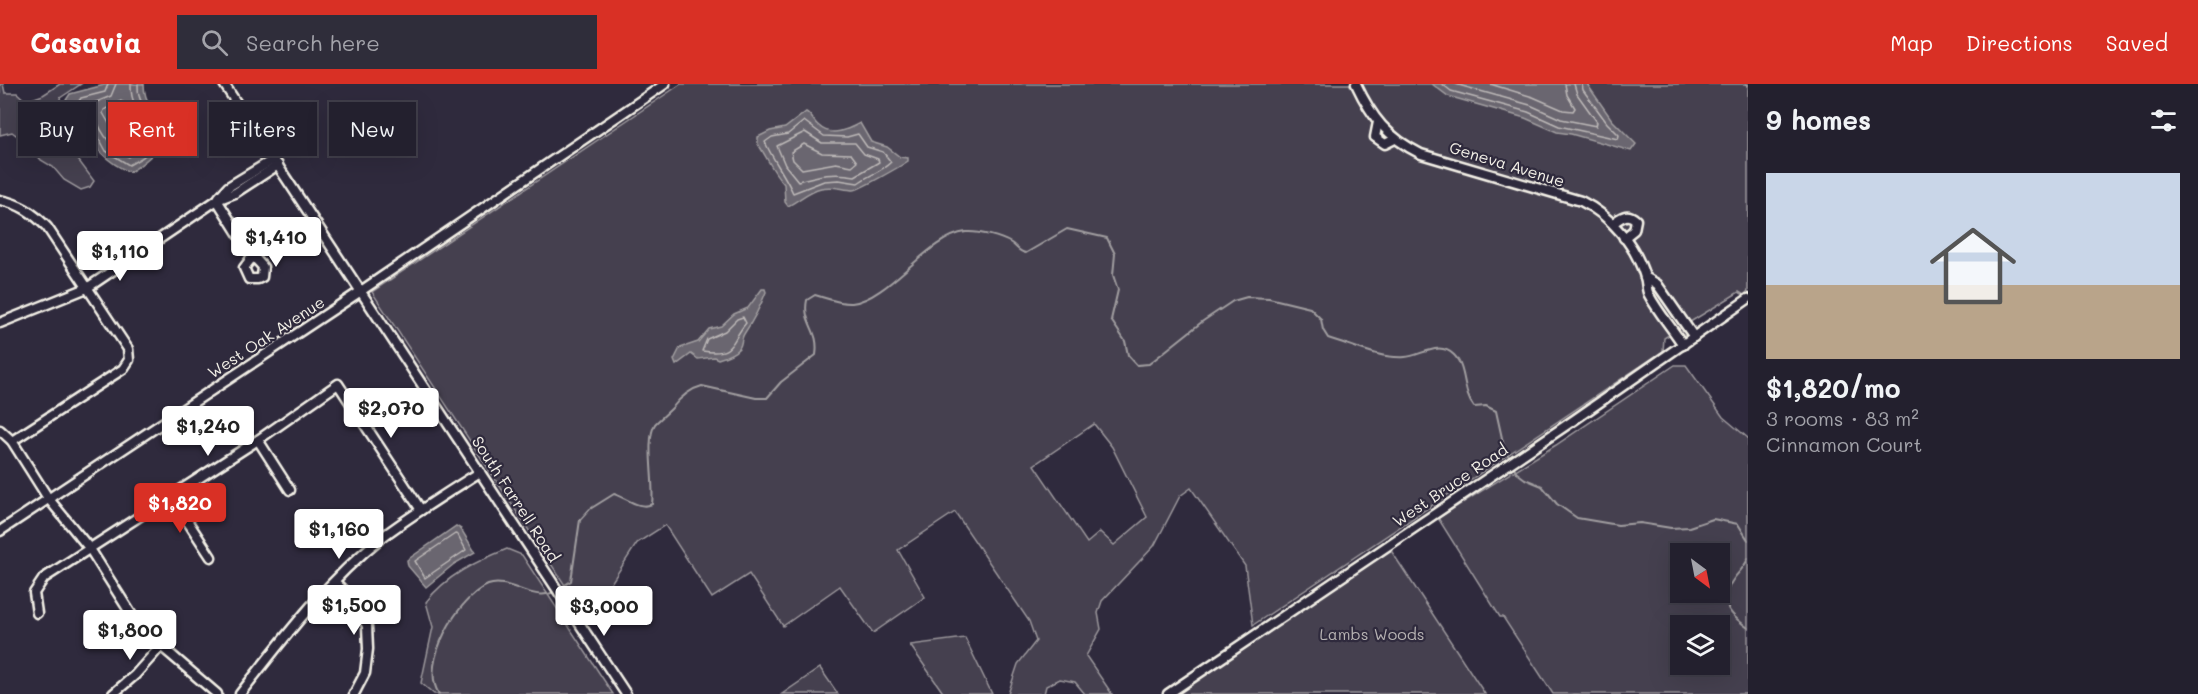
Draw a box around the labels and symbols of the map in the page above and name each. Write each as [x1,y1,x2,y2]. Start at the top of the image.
street label: Geneva Avenue [1447,136,1567,191]
pin: $1,410 [227,217,325,268]
pin: $1,110 [71,231,169,282]
street label: West Oak Avenue [203,291,328,382]
pin: $2,070 [342,388,440,439]
pin: $1,240 [159,406,257,457]
street label: South Farrell Road [468,432,565,566]
street label: West Bruce Road [1388,438,1512,531]
pin: $1,820 [131,483,229,534]
pin: $1,160 [290,509,388,560]
north arrow [1670,543,1730,603]
pin: $1,500 [305,585,403,636]
pin: $3,000 [555,586,653,637]
pin: $1,800 [81,610,179,661]
park label: Lambs Woods [1319,623,1425,644]

